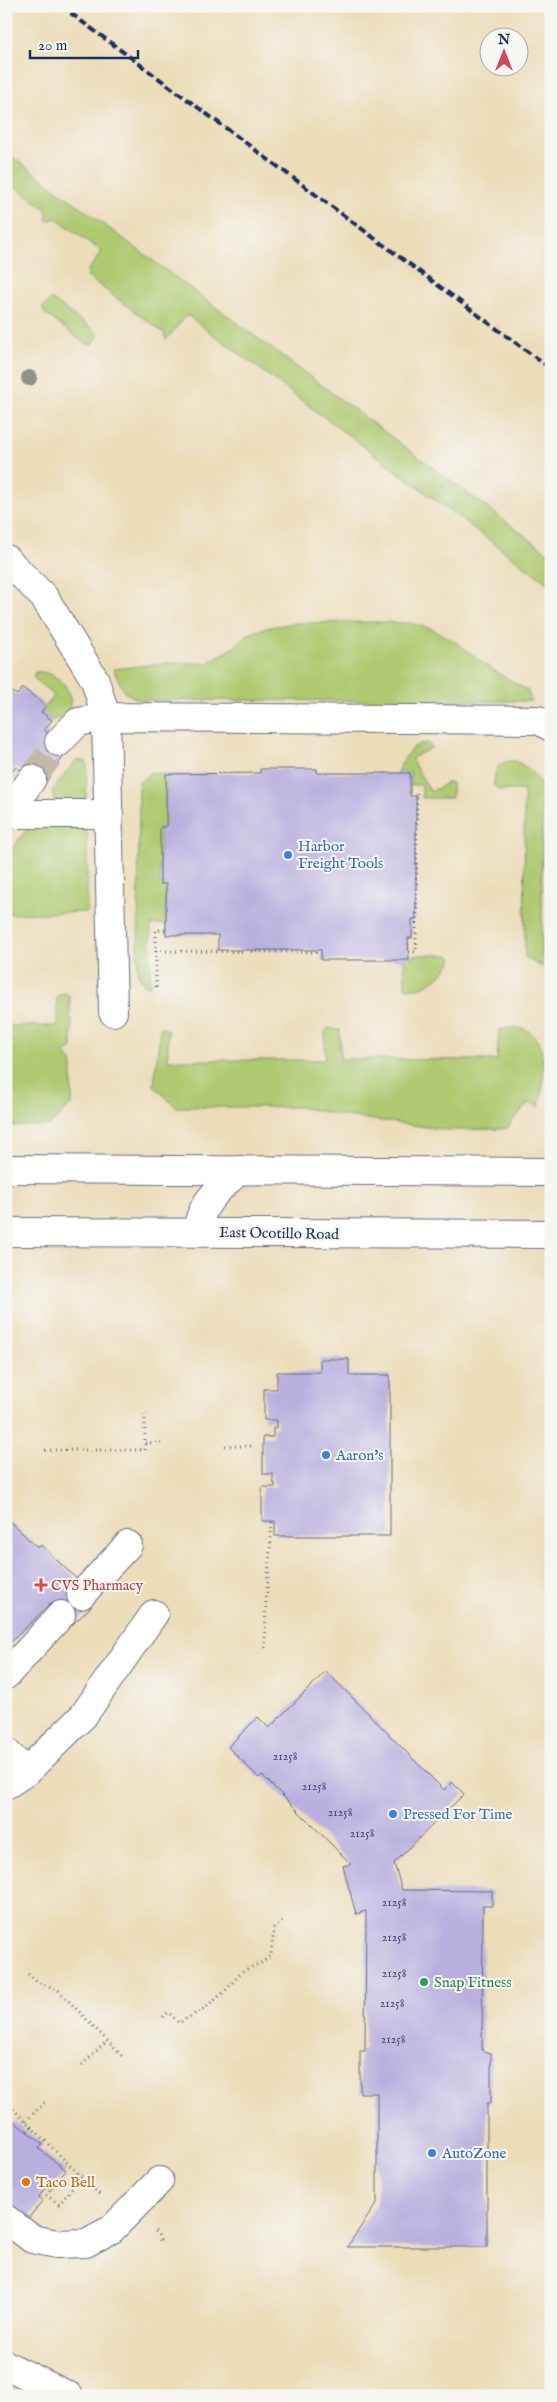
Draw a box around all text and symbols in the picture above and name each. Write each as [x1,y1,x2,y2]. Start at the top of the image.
scale bar [30,28,138,60]
north arrow [480,28,530,78]
text: N [497,31,510,49]
text: 20 m [38,36,68,55]
place label: Harbor Freight Tools [298,837,383,873]
marker: Harbor Freight Tools [282,849,294,861]
street label: East Ocotillo Road [219,1223,340,1244]
place label: Aaron's [335,1446,383,1465]
marker: Aaron's [320,1449,332,1461]
place label: CVS Pharmacy [51,1576,144,1595]
marker: CVS Pharmacy [35,1579,47,1591]
house number: 21258 [273,1749,298,1764]
house number: 21258 [302,1779,327,1794]
house number: 21258 [328,1805,353,1820]
place label: Pressed For Time [403,1805,512,1824]
marker: Pressed For Time [387,1808,399,1820]
house number: 21258 [350,1826,375,1841]
house number: 21258 [382,1895,407,1910]
house number: 21258 [382,1930,407,1945]
house number: 21258 [382,1966,407,1981]
place label: Snap Fitness [434,1973,512,1992]
marker: Snap Fitness [418,1976,430,1988]
house number: 21258 [380,1996,405,2011]
house number: 21258 [381,2032,406,2047]
place label: AutoZone [441,2144,507,2163]
marker: AutoZone [426,2147,438,2159]
place label: Taco Bell [36,2173,96,2192]
marker: Taco Bell [20,2176,32,2188]

